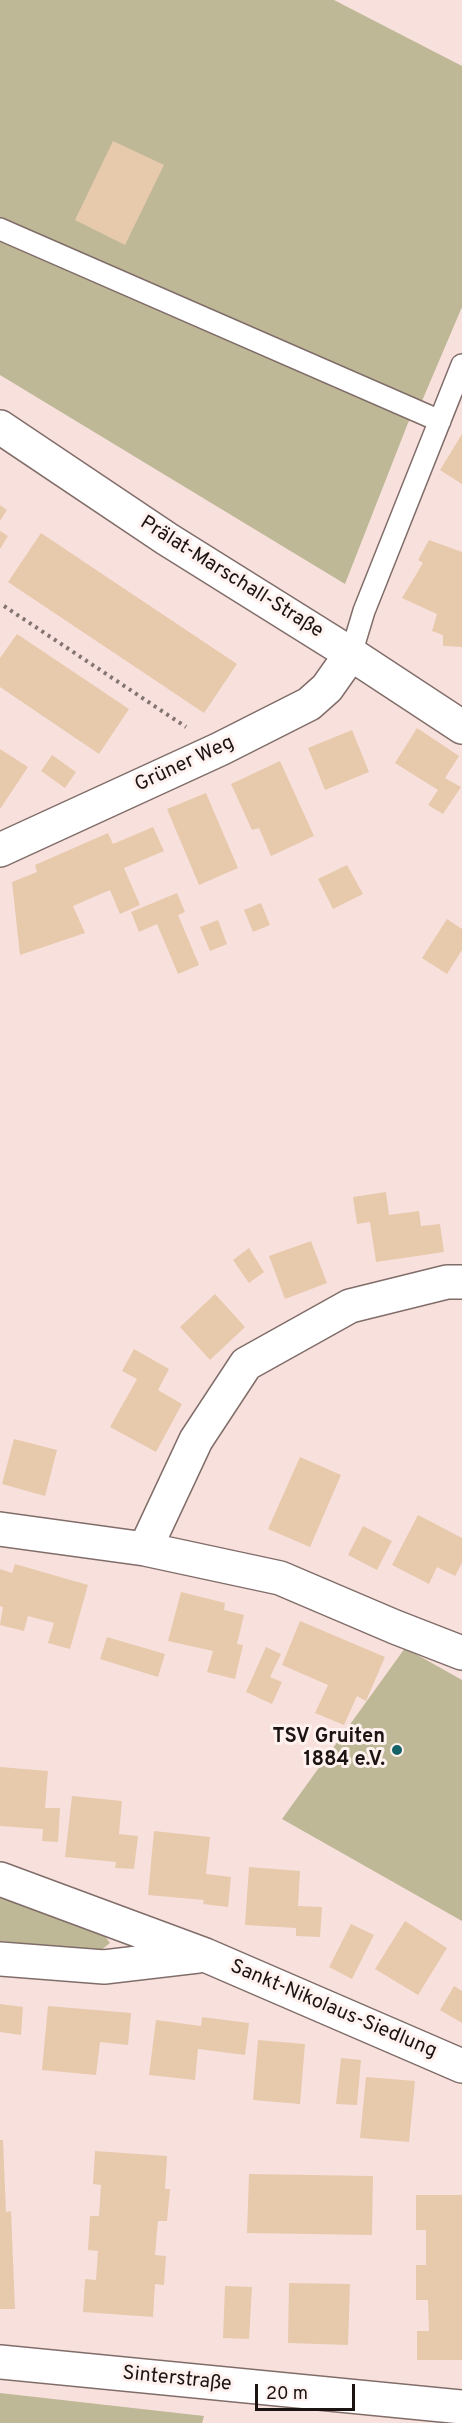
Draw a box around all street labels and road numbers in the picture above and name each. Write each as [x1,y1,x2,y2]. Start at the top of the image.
street label: Prälat-Marschall-Straße [135,512,327,644]
street label: Grüner Weg [132,732,238,798]
street label: Sankt-Nikolaus-Siedlung [226,1956,440,2064]
street label: Sinterstraße [121,2362,233,2398]

